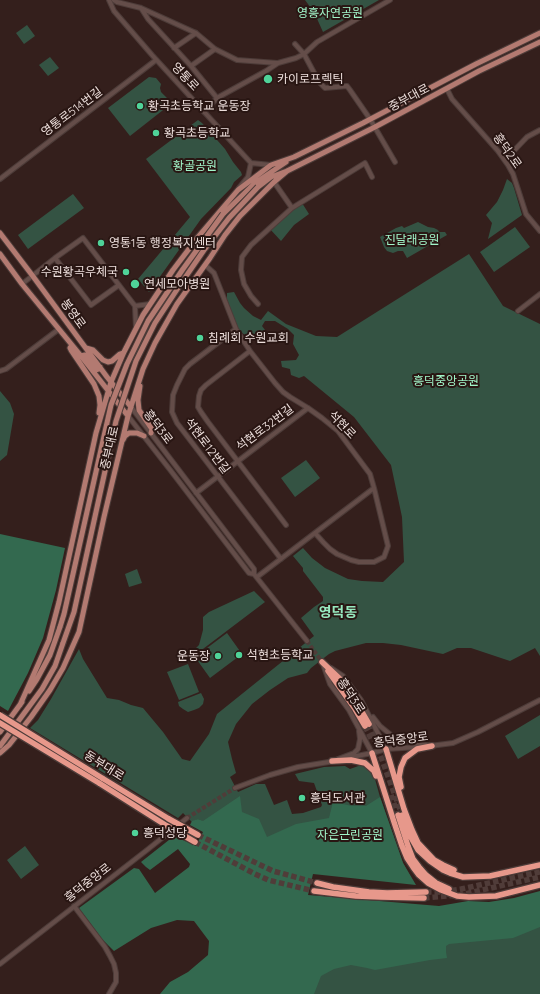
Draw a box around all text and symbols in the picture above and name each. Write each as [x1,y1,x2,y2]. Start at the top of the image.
park label: 영흥자연공원 [297,6,363,20]
street label: 영통로 [168,60,202,94]
place label: 카이로프렉틱 [277,72,343,86]
marker: 카이로프렉틱 [262,73,274,85]
street label: 중부대로 [386,81,432,115]
street label: 영통로514번길 [39,84,105,140]
place label: 황곡초등학교 운동장 [148,99,251,113]
marker: 황곡초등학교 운동장 [135,101,145,111]
place label: 황곡초등학교 [164,126,230,140]
marker: 황곡초등학교 [151,128,161,138]
street label: 흥덕2로 [490,131,524,171]
park label: 황골공원 [173,159,217,173]
park label: 진달래공원 [384,233,440,247]
place label: 영통1동 행정복지센터 [109,236,216,250]
marker: 영통1동 행정복지센터 [96,238,106,248]
place label: 수원황곡우체국 [41,265,118,279]
marker: 수원황곡우체국 [121,267,131,277]
place label: 연세모아병원 [144,277,210,291]
marker: 연세모아병원 [129,278,141,290]
street label: 봉영로 [57,296,89,332]
place label: 침례회 수원교회 [208,331,289,345]
marker: 침례회 수원교회 [195,333,205,343]
park label: 흥덕중앙공원 [413,374,479,388]
street label: 석현로32번길 [233,402,297,454]
street label: 흥덕3로 [140,407,176,447]
street label: 석현로 [325,408,359,442]
street label: 석현로12번길 [181,415,233,477]
street label: 중부대로 [98,425,122,471]
district label: 영덕동 [319,605,357,621]
place label: 석현초등학교 [247,648,313,662]
place label: 운동장 [177,649,210,663]
marker: 석현초등학교 [234,650,244,660]
marker: 운동장 [213,651,223,661]
street label: 흥덕3로 [334,676,368,716]
street label: 흥덕중앙로 [373,729,429,751]
street label: 동부대로 [81,748,127,784]
place label: 흥덕도서관 [310,791,365,805]
marker: 흥덕도서관 [297,793,307,803]
place label: 흥덕성당 [143,826,187,840]
marker: 흥덕성당 [130,828,140,838]
park label: 자은근린공원 [317,828,383,842]
street label: 흥덕중앙로 [62,860,114,906]

